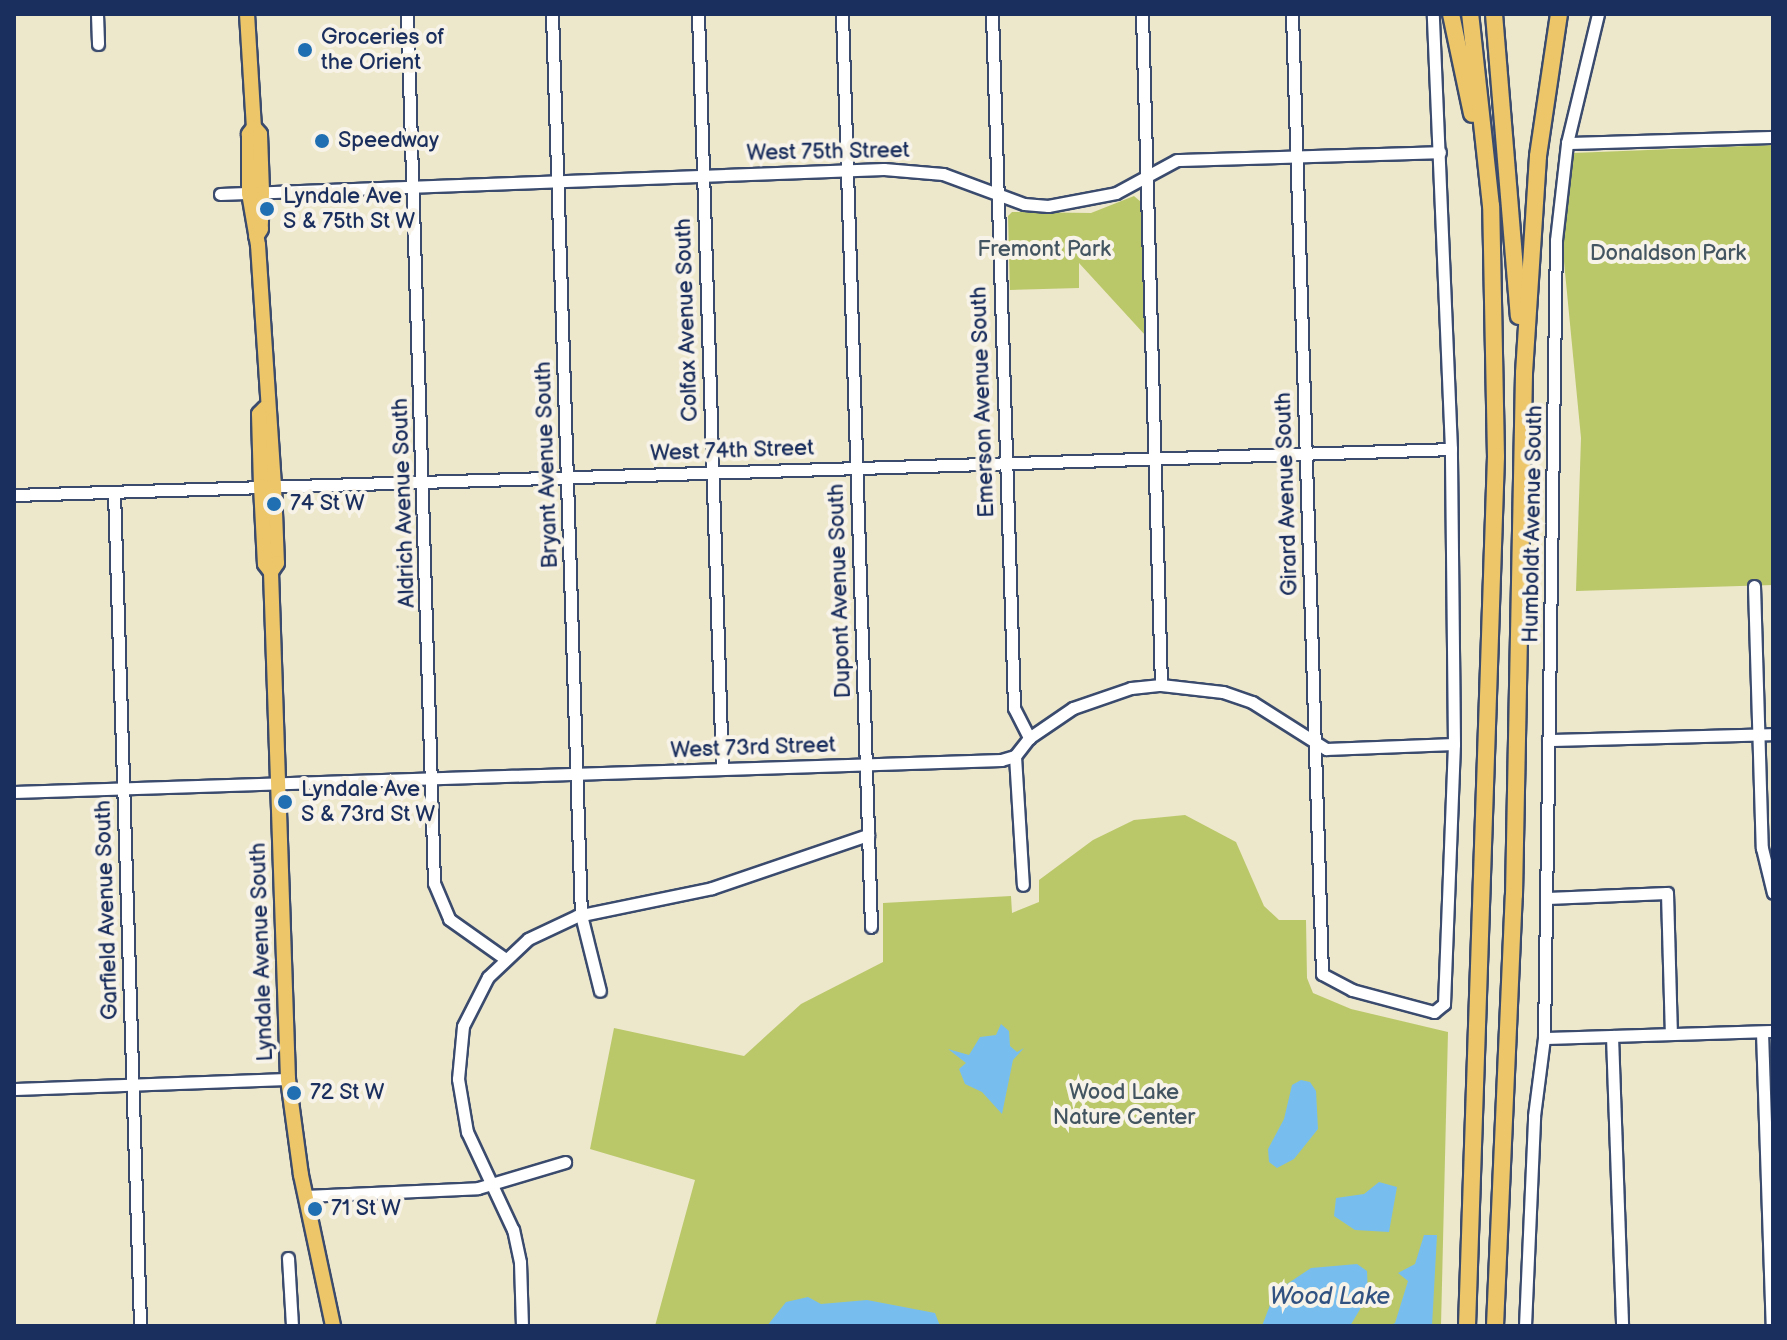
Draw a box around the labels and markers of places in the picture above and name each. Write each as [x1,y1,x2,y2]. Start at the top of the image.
place label: Groceries of the Orient [321,24,444,76]
marker: Groceries of the Orient [296,41,314,59]
place label: Speedway [338,128,439,154]
marker: Speedway [313,132,331,150]
place label: Lyndale Ave S & 75th St W [283,183,417,234]
marker: Lyndale Ave S & 75th St W [258,200,276,218]
place label: 74 St W [290,491,366,517]
marker: 74 St W [265,495,283,513]
place label: Lyndale Ave S & 73rd St W [301,776,437,828]
marker: Lyndale Ave S & 73rd St W [276,793,294,811]
place label: 72 St W [310,1080,386,1106]
marker: 72 St W [285,1084,303,1102]
place label: 71 St W [331,1196,402,1222]
marker: 71 St W [306,1200,324,1218]

